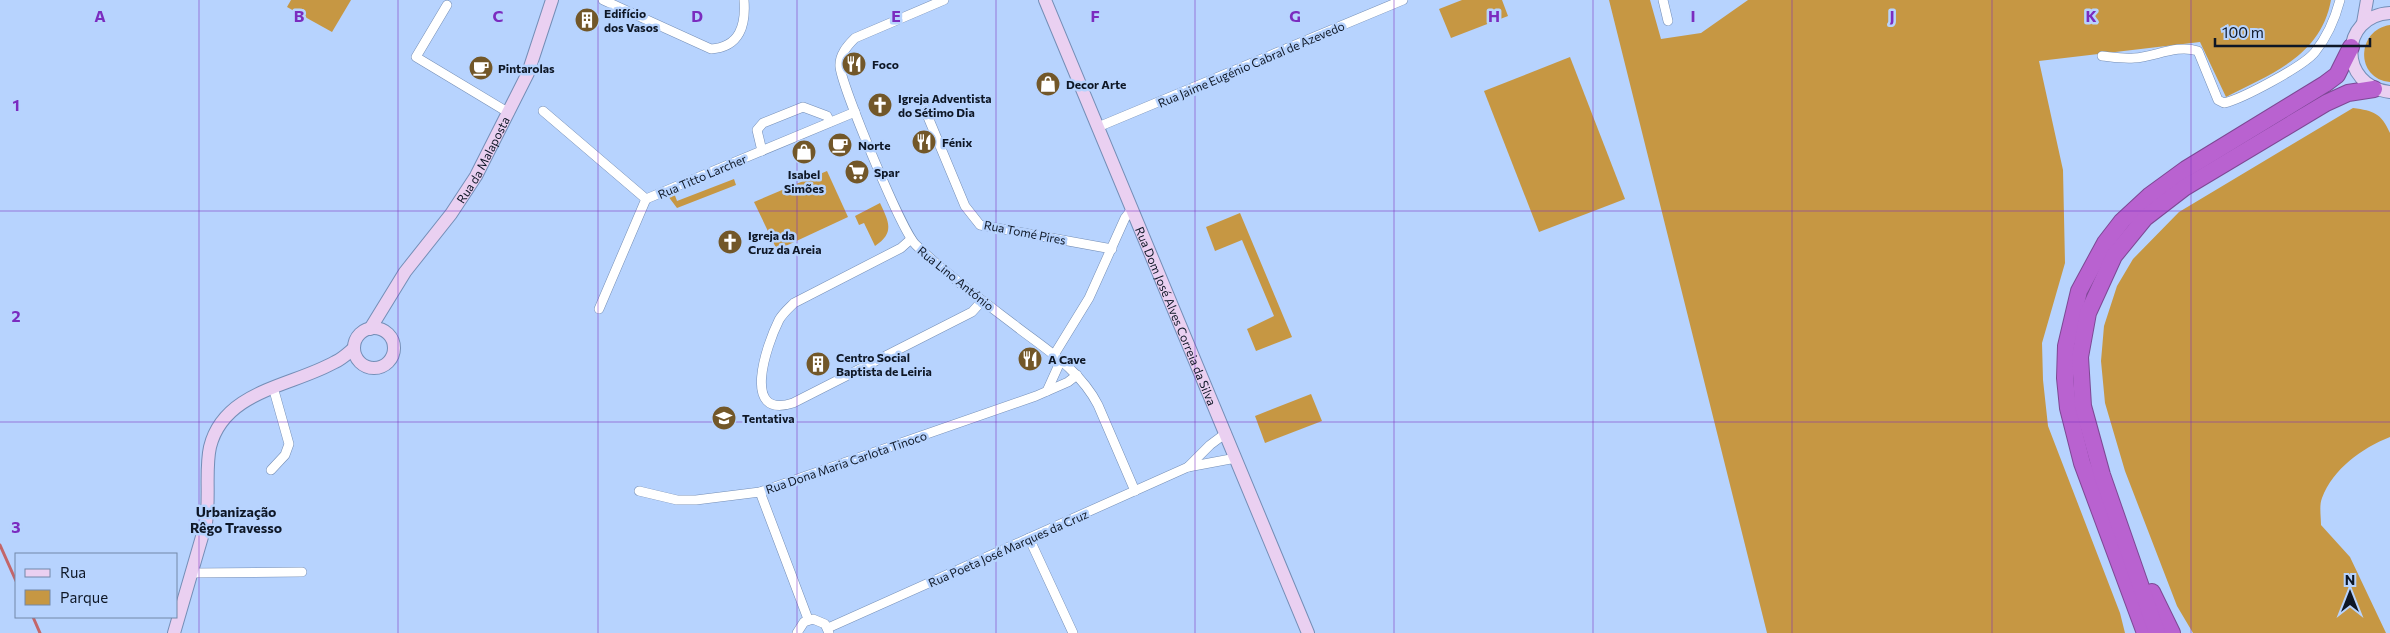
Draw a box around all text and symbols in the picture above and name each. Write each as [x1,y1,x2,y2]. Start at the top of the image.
text: A [94,6,106,25]
text: B [294,6,305,25]
text: C [493,6,504,25]
place label: Edifício dos Vasos [604,6,659,34]
text: D [691,6,703,25]
text: E [891,6,901,25]
text: F [1090,6,1100,25]
text: G [1289,6,1301,25]
text: H [1488,6,1500,25]
text: I [1690,6,1696,25]
text: J [1889,6,1895,25]
text: K [2085,6,2097,25]
building icon: Edifício dos Vasos [574,7,600,33]
scale bar [2215,15,2370,47]
street label: Rua Jaime Eugénio Cabral de Azevedo [1156,18,1347,111]
text: 100 m [2222,23,2264,41]
restaurant icon: Foco [841,51,867,77]
cafe icon: Pintarolas [468,55,494,81]
place label: Foco [872,57,899,71]
place label: Pintarolas [498,61,555,75]
shop icon: Decor Arte [1035,71,1061,97]
place label: Decor Arte [1066,77,1126,91]
place label: Igreja Adventista do Sétimo Dia [898,91,992,119]
church icon: Igreja Adventista do Sétimo Dia [867,92,893,118]
text: 1 [12,95,20,114]
street label: Rua da Malaposta [453,114,512,206]
restaurant icon: Fénix [911,129,937,155]
cafe icon: Norte [827,132,853,158]
place label: Fénix [942,135,972,149]
place label: Norte [858,138,890,152]
shop icon: Isabel Simões [791,139,817,165]
street label: Rua Titto Larcher [656,151,749,201]
supermarket icon: Spar [844,159,870,185]
place label: Spar [874,165,900,179]
place label: Isabel Simões [784,167,824,195]
street label: Rua Tomé Pires [983,217,1067,247]
street label: Rua Dom José Alves Correia da Silva [1133,224,1220,407]
place label: Igreja da Cruz da Areia [748,228,822,256]
church icon: Igreja da Cruz da Areia [717,229,743,255]
street label: Rua Lino António [915,243,997,313]
text: 2 [11,306,21,325]
restaurant icon: A Cave [1017,346,1043,372]
place label: Centro Social Baptista de Leiria [836,350,932,378]
building icon: Centro Social Baptista de Leiria [805,351,831,377]
place label: A Cave [1048,352,1086,366]
school or university icon: Tentativa [711,405,737,431]
place label: Tentativa [742,411,795,425]
street label: Rua Dona Maria Carlota Tinoco [764,428,928,496]
district label: Urbanização Rêgo Travesso [190,503,282,536]
street label: Rua Poeta José Marques da Cruz [926,506,1090,591]
text: 3 [11,517,21,536]
legend [15,553,178,618]
text: Rua [60,563,86,581]
north arrow [2325,568,2375,618]
text: N [2345,571,2355,588]
text: Parque [60,588,108,606]

